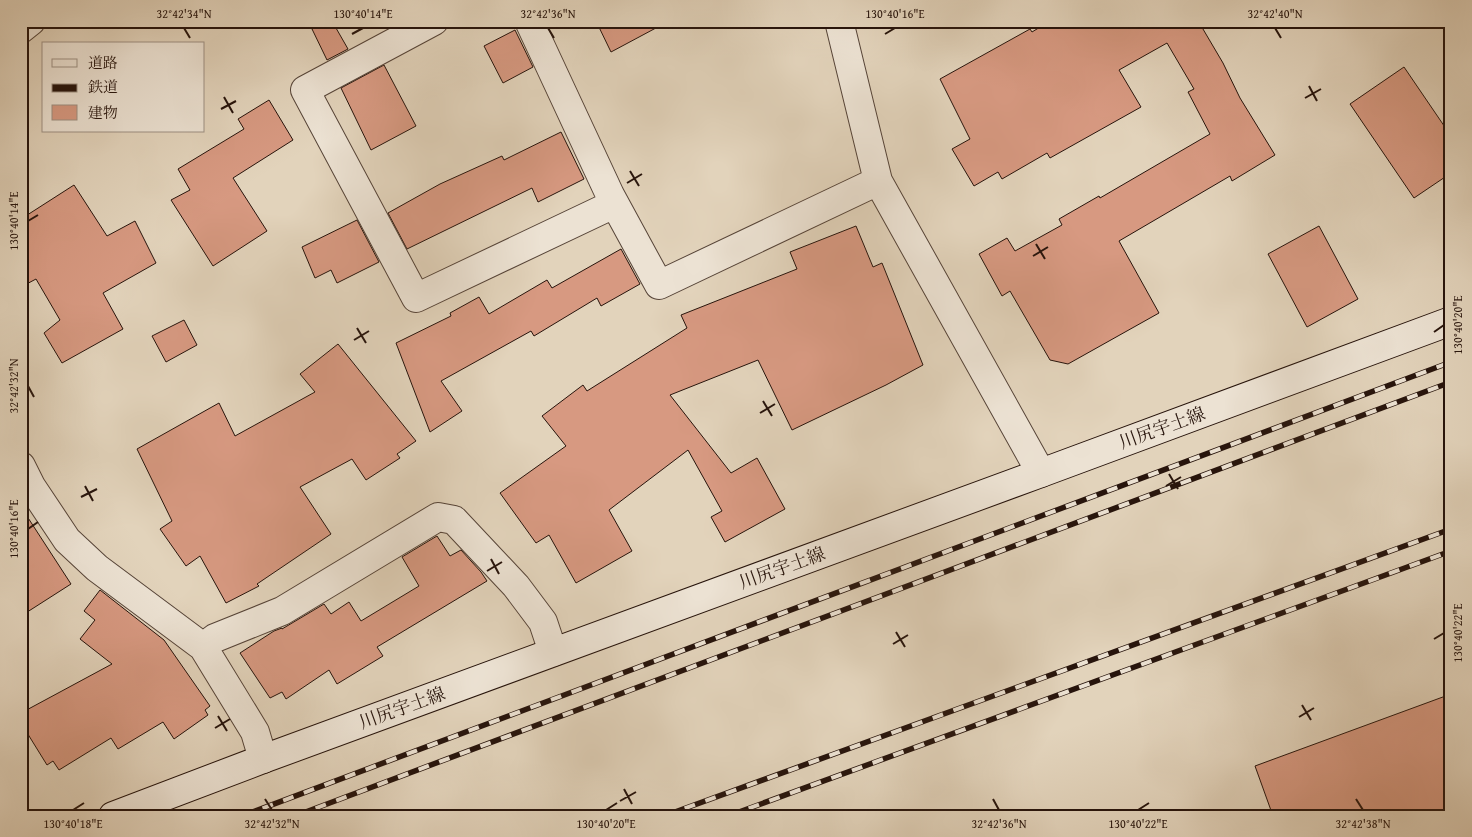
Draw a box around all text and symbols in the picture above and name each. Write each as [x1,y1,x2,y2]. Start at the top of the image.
text: 32°42'34"N [156,5,212,22]
text: 130°40'14"E [333,5,393,22]
text: 32°42'36"N [520,5,576,22]
text: 130°40'16"E [865,5,925,22]
text: 32°42'40"N [1247,5,1303,22]
legend [42,42,205,132]
text: 道路 [88,52,118,73]
text: 鉄道 [88,76,118,97]
text: 建物 [88,102,118,123]
text: 130°40'14"E [5,191,22,251]
text: 130°40'20"E [1449,295,1466,355]
text: 32°42'32"N [5,358,22,414]
street label: 川尻宇土線 [1115,399,1209,456]
text: 130°40'16"E [5,499,22,559]
street label: 川尻宇土線 [735,539,829,596]
text: 130°40'22"E [1449,603,1466,663]
street label: 川尻宇土線 [355,679,449,736]
text: 130°40'18"E [43,815,103,832]
text: 32°42'32"N [244,815,300,832]
text: 130°40'20"E [576,815,636,832]
text: 32°42'36"N [971,815,1027,832]
text: 130°40'22"E [1108,815,1168,832]
text: 32°42'38"N [1335,815,1391,832]

